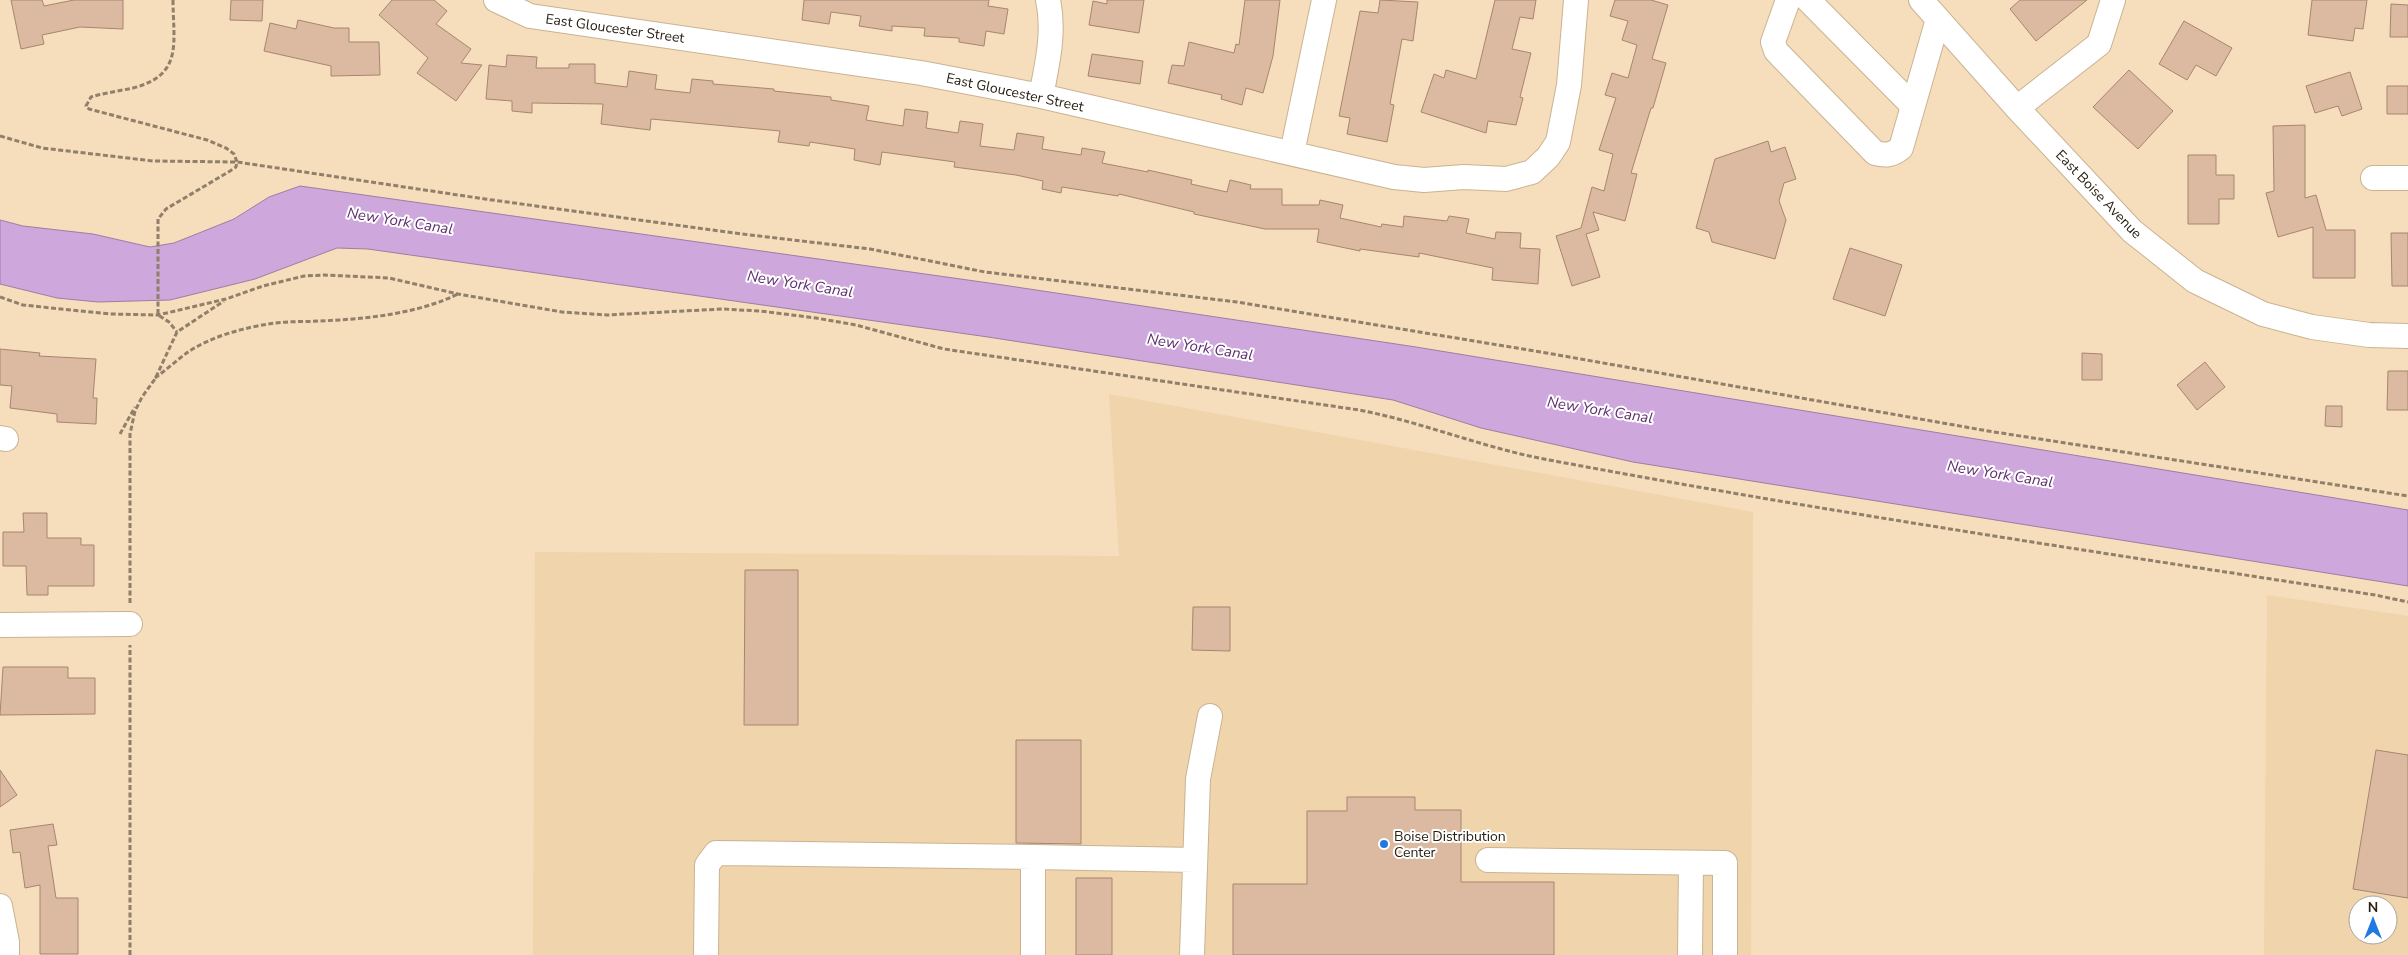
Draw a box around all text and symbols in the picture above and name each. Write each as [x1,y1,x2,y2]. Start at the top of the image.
street label: East Gloucester Street [544,9,686,48]
street label: East Gloucester Street [944,69,1085,116]
street label: East Boise Avenue [2051,146,2146,243]
water label: New York Canal [346,203,454,239]
water label: New York Canal [746,266,854,302]
water label: New York Canal [1146,329,1254,365]
water label: New York Canal [1546,392,1654,428]
water label: New York Canal [1946,456,2054,492]
place label: Boise Distribution Center [1394,827,1506,862]
marker: Boise Distribution Center [1378,838,1390,850]
north arrow [2348,895,2398,945]
text: N [2368,898,2378,917]

